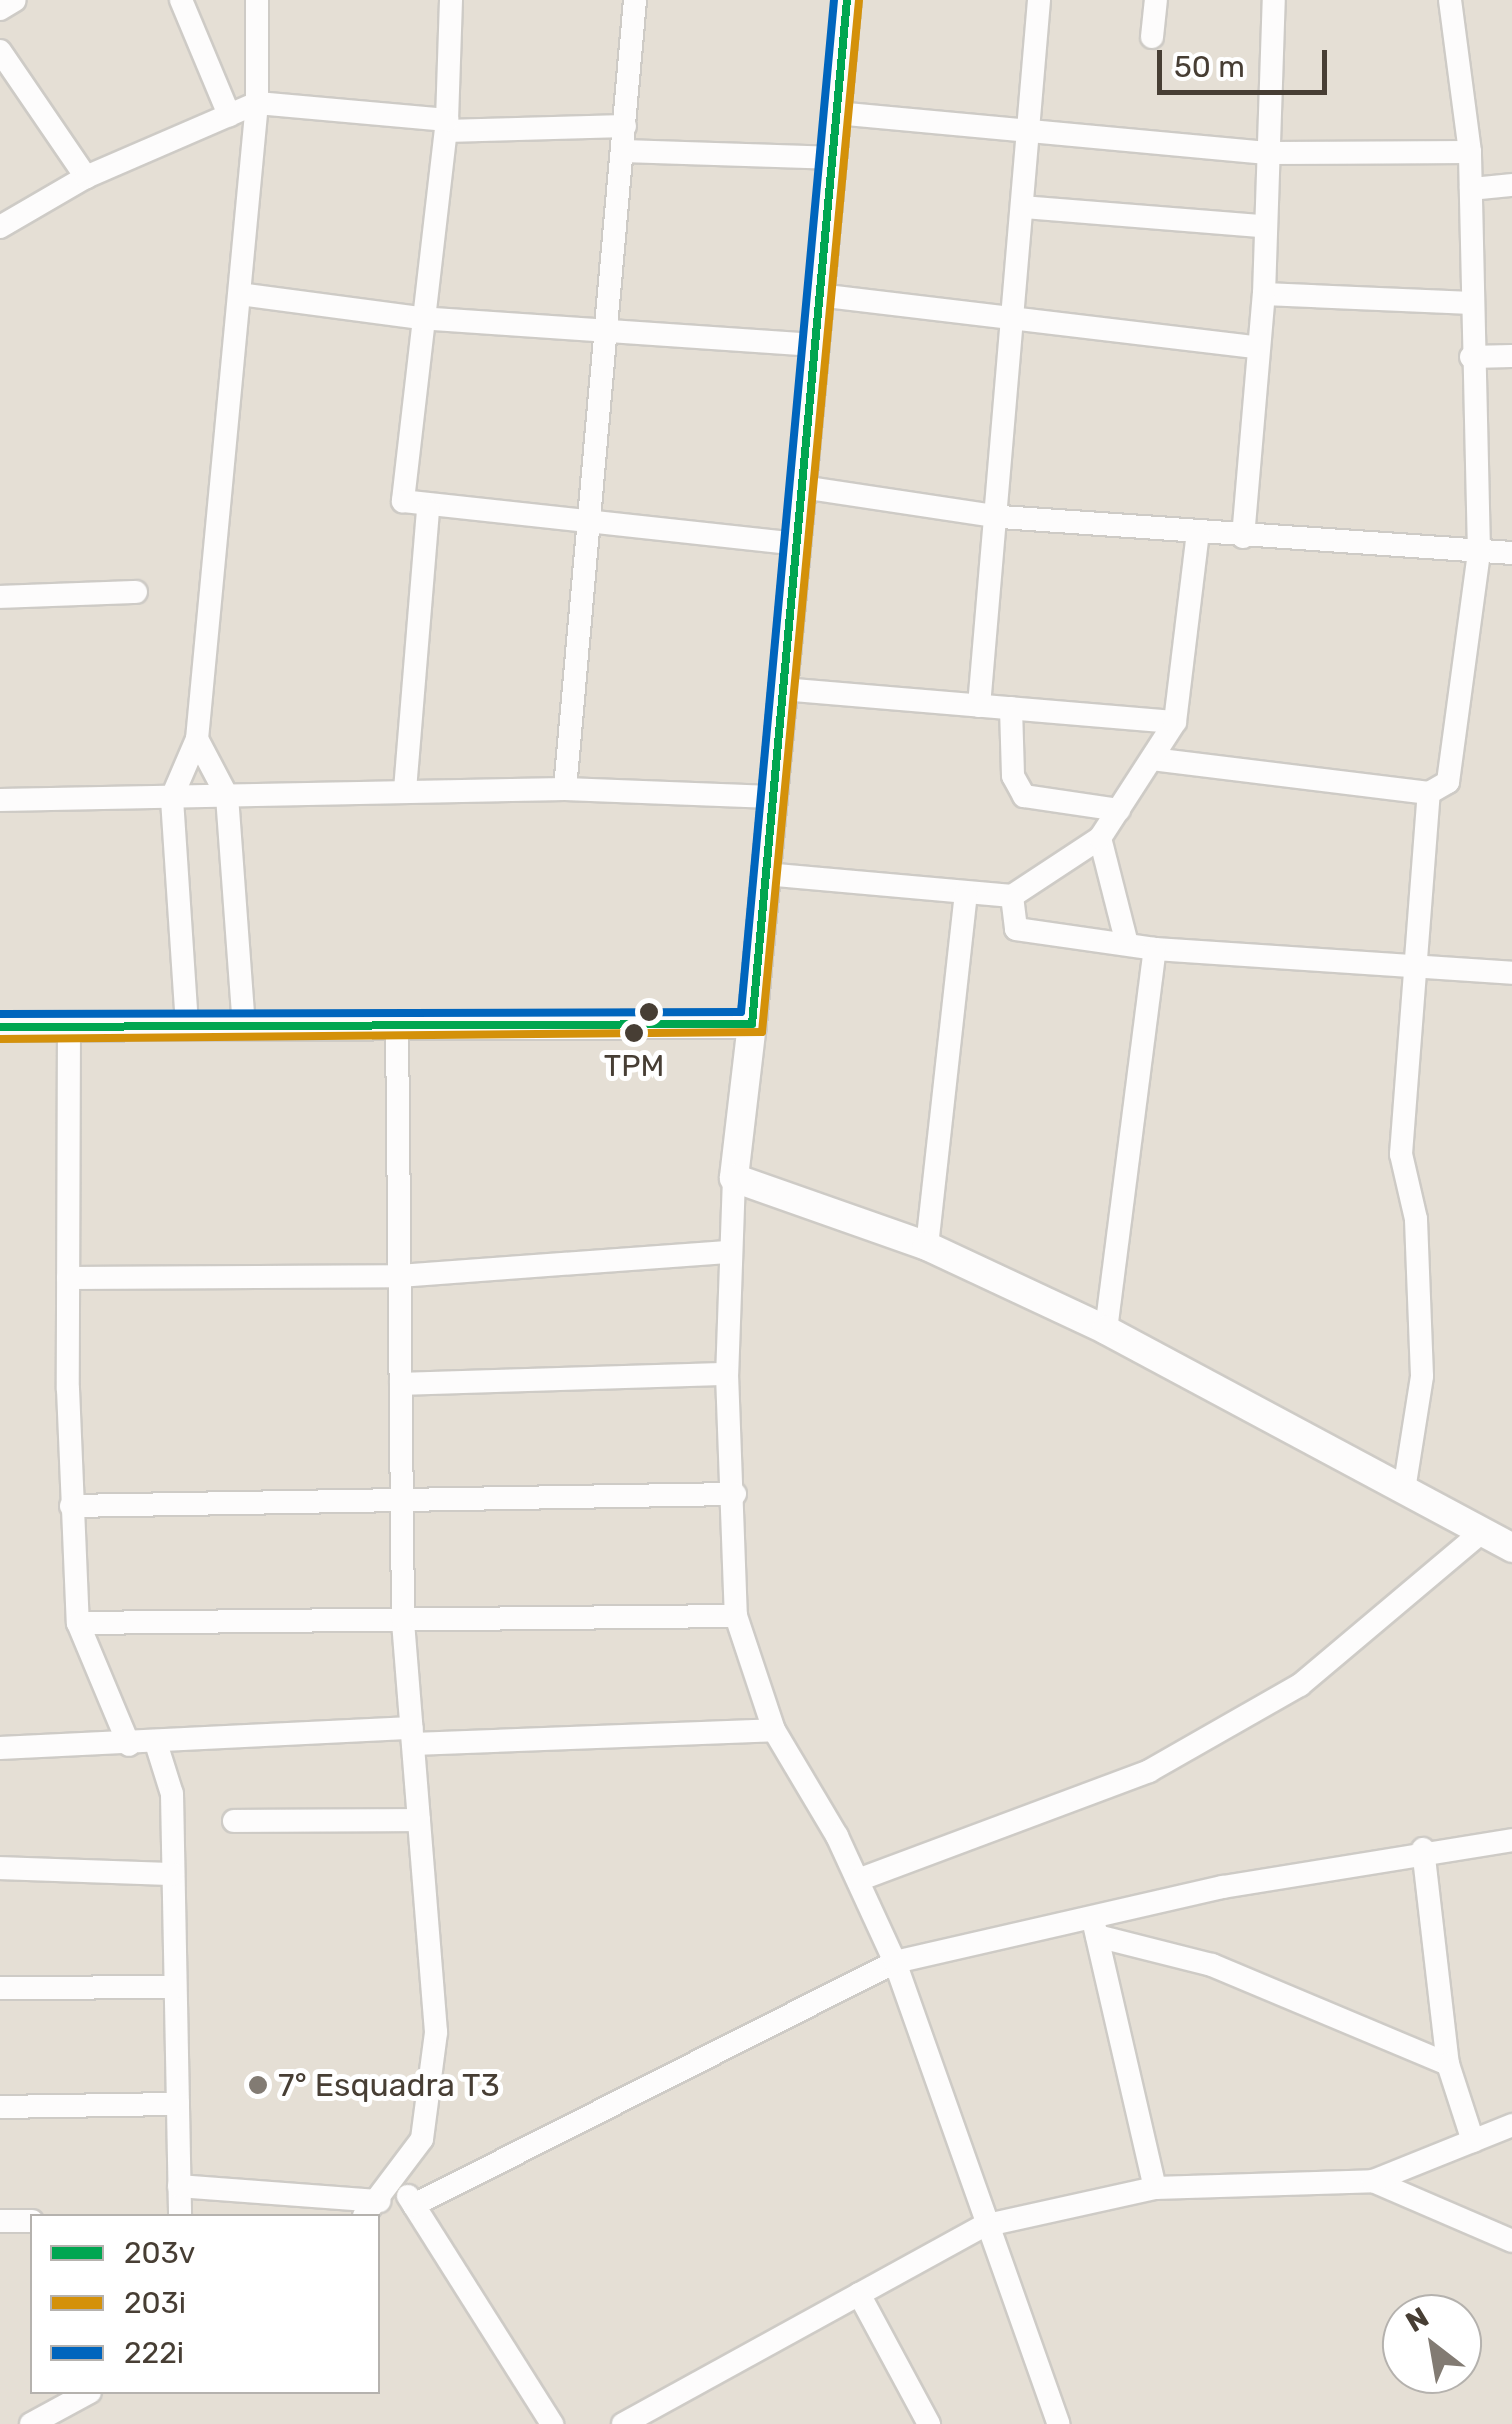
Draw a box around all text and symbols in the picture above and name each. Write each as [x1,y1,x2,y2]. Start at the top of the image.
scale bar [1162,30,1332,92]
text: 50 m [1174,49,1245,85]
unlabelled marker [639,1002,659,1022]
marker: TPM [624,1023,644,1043]
place label: TPM [604,1048,664,1084]
place label: 7° Esquadra T3 [278,2066,501,2104]
marker: 7° Esquadra T3 [247,2074,269,2096]
legend [30,2214,380,2394]
text: 203v [124,2235,195,2271]
text: 203i [124,2285,186,2321]
north arrow [1382,2294,1482,2394]
text: N [1400,2300,1434,2339]
text: 222i [124,2335,184,2371]

